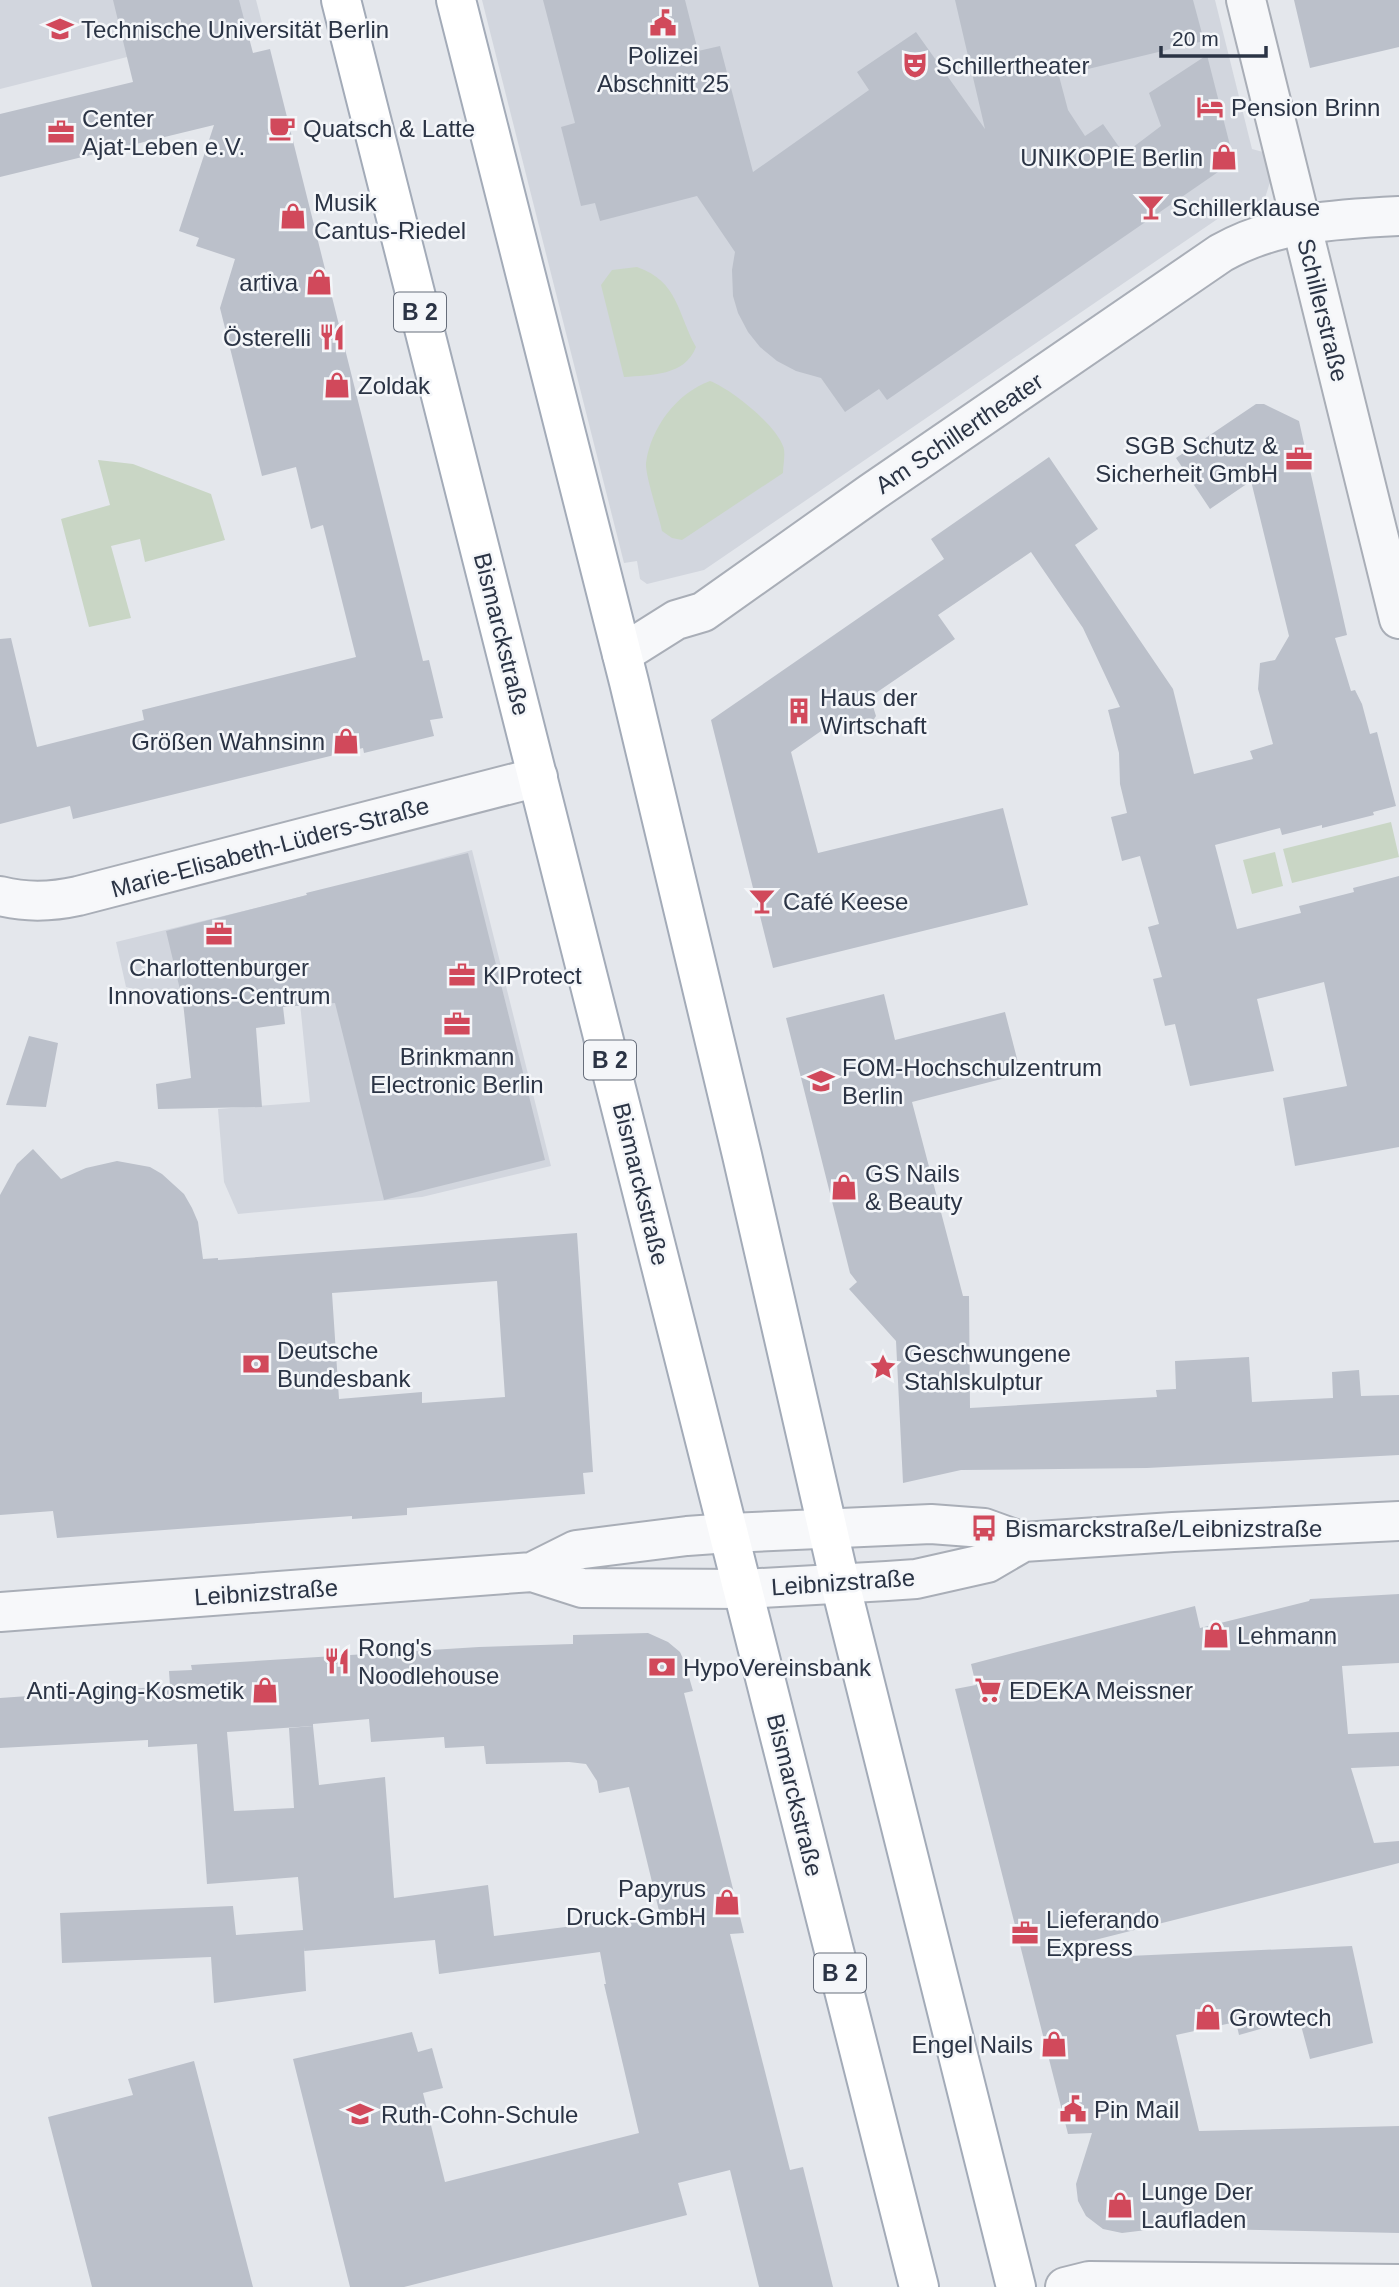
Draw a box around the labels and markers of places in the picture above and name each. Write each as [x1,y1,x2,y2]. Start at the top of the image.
public building icon: Polizei Abschnitt 25 [648,8,678,38]
school or university icon: Technische Universität Berlin [45,14,75,44]
place label: Technische Universität Berlin [81,16,389,43]
place label: Polizei Abschnitt 25 [597,42,729,97]
theatre icon: Schillertheater [900,50,930,80]
place label: Schillertheater [936,52,1089,79]
hotel icon: Pension Brinn [1195,92,1225,122]
place label: Pension Brinn [1231,94,1380,121]
place label: Center Ajat-Leben e.V. [82,105,245,160]
cafe icon: Quatsch & Latte [267,113,297,143]
place label: Quatsch & Latte [303,115,475,142]
office icon: Center Ajat-Leben e.V. [46,117,76,147]
shop icon: UNIKOPIE Berlin [1209,142,1239,172]
place label: UNIKOPIE Berlin [1020,144,1203,171]
place label: Musik Cantus-Riedel [314,189,466,244]
bar icon: Schillerklause [1136,192,1166,222]
place label: Schillerklause [1172,194,1320,221]
shop icon: Musik Cantus-Riedel [278,201,308,231]
shop icon: artiva [304,267,334,297]
place label: artiva [239,269,299,296]
restaurant icon: Österelli [317,322,347,352]
place label: Österelli [223,324,311,351]
shop icon: Zoldak [322,370,352,400]
place label: Zoldak [358,372,431,399]
place label: SGB Schutz & Sicherheit GmbH [1095,432,1278,487]
office icon: SGB Schutz & Sicherheit GmbH [1284,444,1314,474]
place label: Haus der Wirtschaft [820,684,927,739]
building icon: Haus der Wirtschaft [784,696,814,726]
shop icon: Größen Wahnsinn [331,726,361,756]
place label: Größen Wahnsinn [131,728,325,755]
bar icon: Café Keese [747,886,777,916]
place label: Café Keese [783,888,908,915]
office icon: Charlottenburger Innovations-Centrum [204,919,234,949]
place label: Charlottenburger Innovations-Centrum [108,954,330,1009]
office icon: KIProtect [447,960,477,990]
place label: KIProtect [483,962,582,989]
office icon: Brinkmann Electronic Berlin [442,1009,472,1039]
place label: Brinkmann Electronic Berlin [370,1043,544,1098]
place label: FOM-Hochschulzentrum Berlin [842,1054,1102,1109]
school or university icon: FOM-Hochschulzentrum Berlin [806,1066,836,1096]
place label: GS Nails & Beauty [865,1160,962,1215]
shop icon: GS Nails & Beauty [829,1172,859,1202]
place label: Deutsche Bundesbank [277,1337,411,1392]
place label: Geschwungene Stahlskulptur [904,1340,1071,1395]
bank icon: Deutsche Bundesbank [241,1349,271,1379]
place icon: Geschwungene Stahlskulptur [868,1352,898,1382]
bus stop icon: Bismarckstraße/Leibnizstraße [969,1513,999,1543]
place label: Bismarckstraße/Leibnizstraße [1005,1515,1322,1542]
shop icon: Lehmann [1201,1620,1231,1650]
place label: Lehmann [1237,1622,1337,1649]
place label: Rong's Noodlehouse [358,1634,499,1689]
restaurant icon: Rong's Noodlehouse [322,1646,352,1676]
bank icon: HypoVereinsbank [647,1652,677,1682]
place label: HypoVereinsbank [683,1654,872,1681]
shop icon: Anti-Aging-Kosmetik [250,1675,280,1705]
supermarket icon: EDEKA Meissner [973,1675,1003,1705]
place label: Anti-Aging-Kosmetik [27,1677,245,1704]
place label: EDEKA Meissner [1009,1677,1193,1704]
place label: Papyrus Druck-GmbH [566,1875,706,1930]
shop icon: Papyrus Druck-GmbH [712,1887,742,1917]
place label: Lieferando Express [1046,1906,1159,1961]
office icon: Lieferando Express [1010,1918,1040,1948]
shop icon: Growtech [1193,2002,1223,2032]
place label: Growtech [1229,2004,1332,2031]
shop icon: Engel Nails [1039,2029,1069,2059]
place label: Engel Nails [912,2031,1033,2058]
public building icon: Pin Mail [1058,2094,1088,2124]
place label: Pin Mail [1094,2096,1179,2123]
school or university icon: Ruth-Cohn-Schule [345,2099,375,2129]
place label: Ruth-Cohn-Schule [381,2101,578,2128]
place label: Lunge Der Laufladen [1141,2178,1253,2233]
shop icon: Lunge Der Laufladen [1105,2190,1135,2220]

